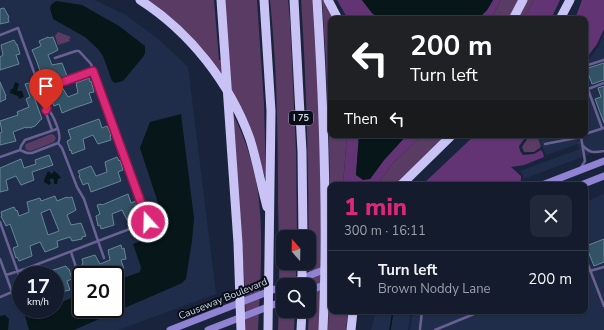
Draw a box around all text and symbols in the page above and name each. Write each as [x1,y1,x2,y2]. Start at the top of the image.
text: 200 m [410,27,493,65]
icon: left [344,32,396,84]
text: Turn left [410,63,478,87]
pin [29,69,63,110]
icon: arrive [35,75,57,97]
icon: left [386,108,408,130]
text: Then [344,109,378,129]
road number: I 75 [289,111,313,125]
text: 1 min [344,191,407,223]
button: close [530,195,572,237]
position arrow [127,201,169,243]
text: 300 m · 16:11 [344,222,426,240]
north arrow [276,230,316,270]
map controls [276,230,316,318]
text: Turn left [378,260,437,280]
speed limit sign: 20 [72,266,124,318]
icon: left [344,268,366,290]
text: 200 m [528,269,572,289]
text: 17 [26,273,50,300]
street label: Causeway Boulevard [177,275,270,323]
button: search [276,278,316,318]
text: Brown Noddy Lane [378,280,490,298]
text: km/h [27,295,49,309]

